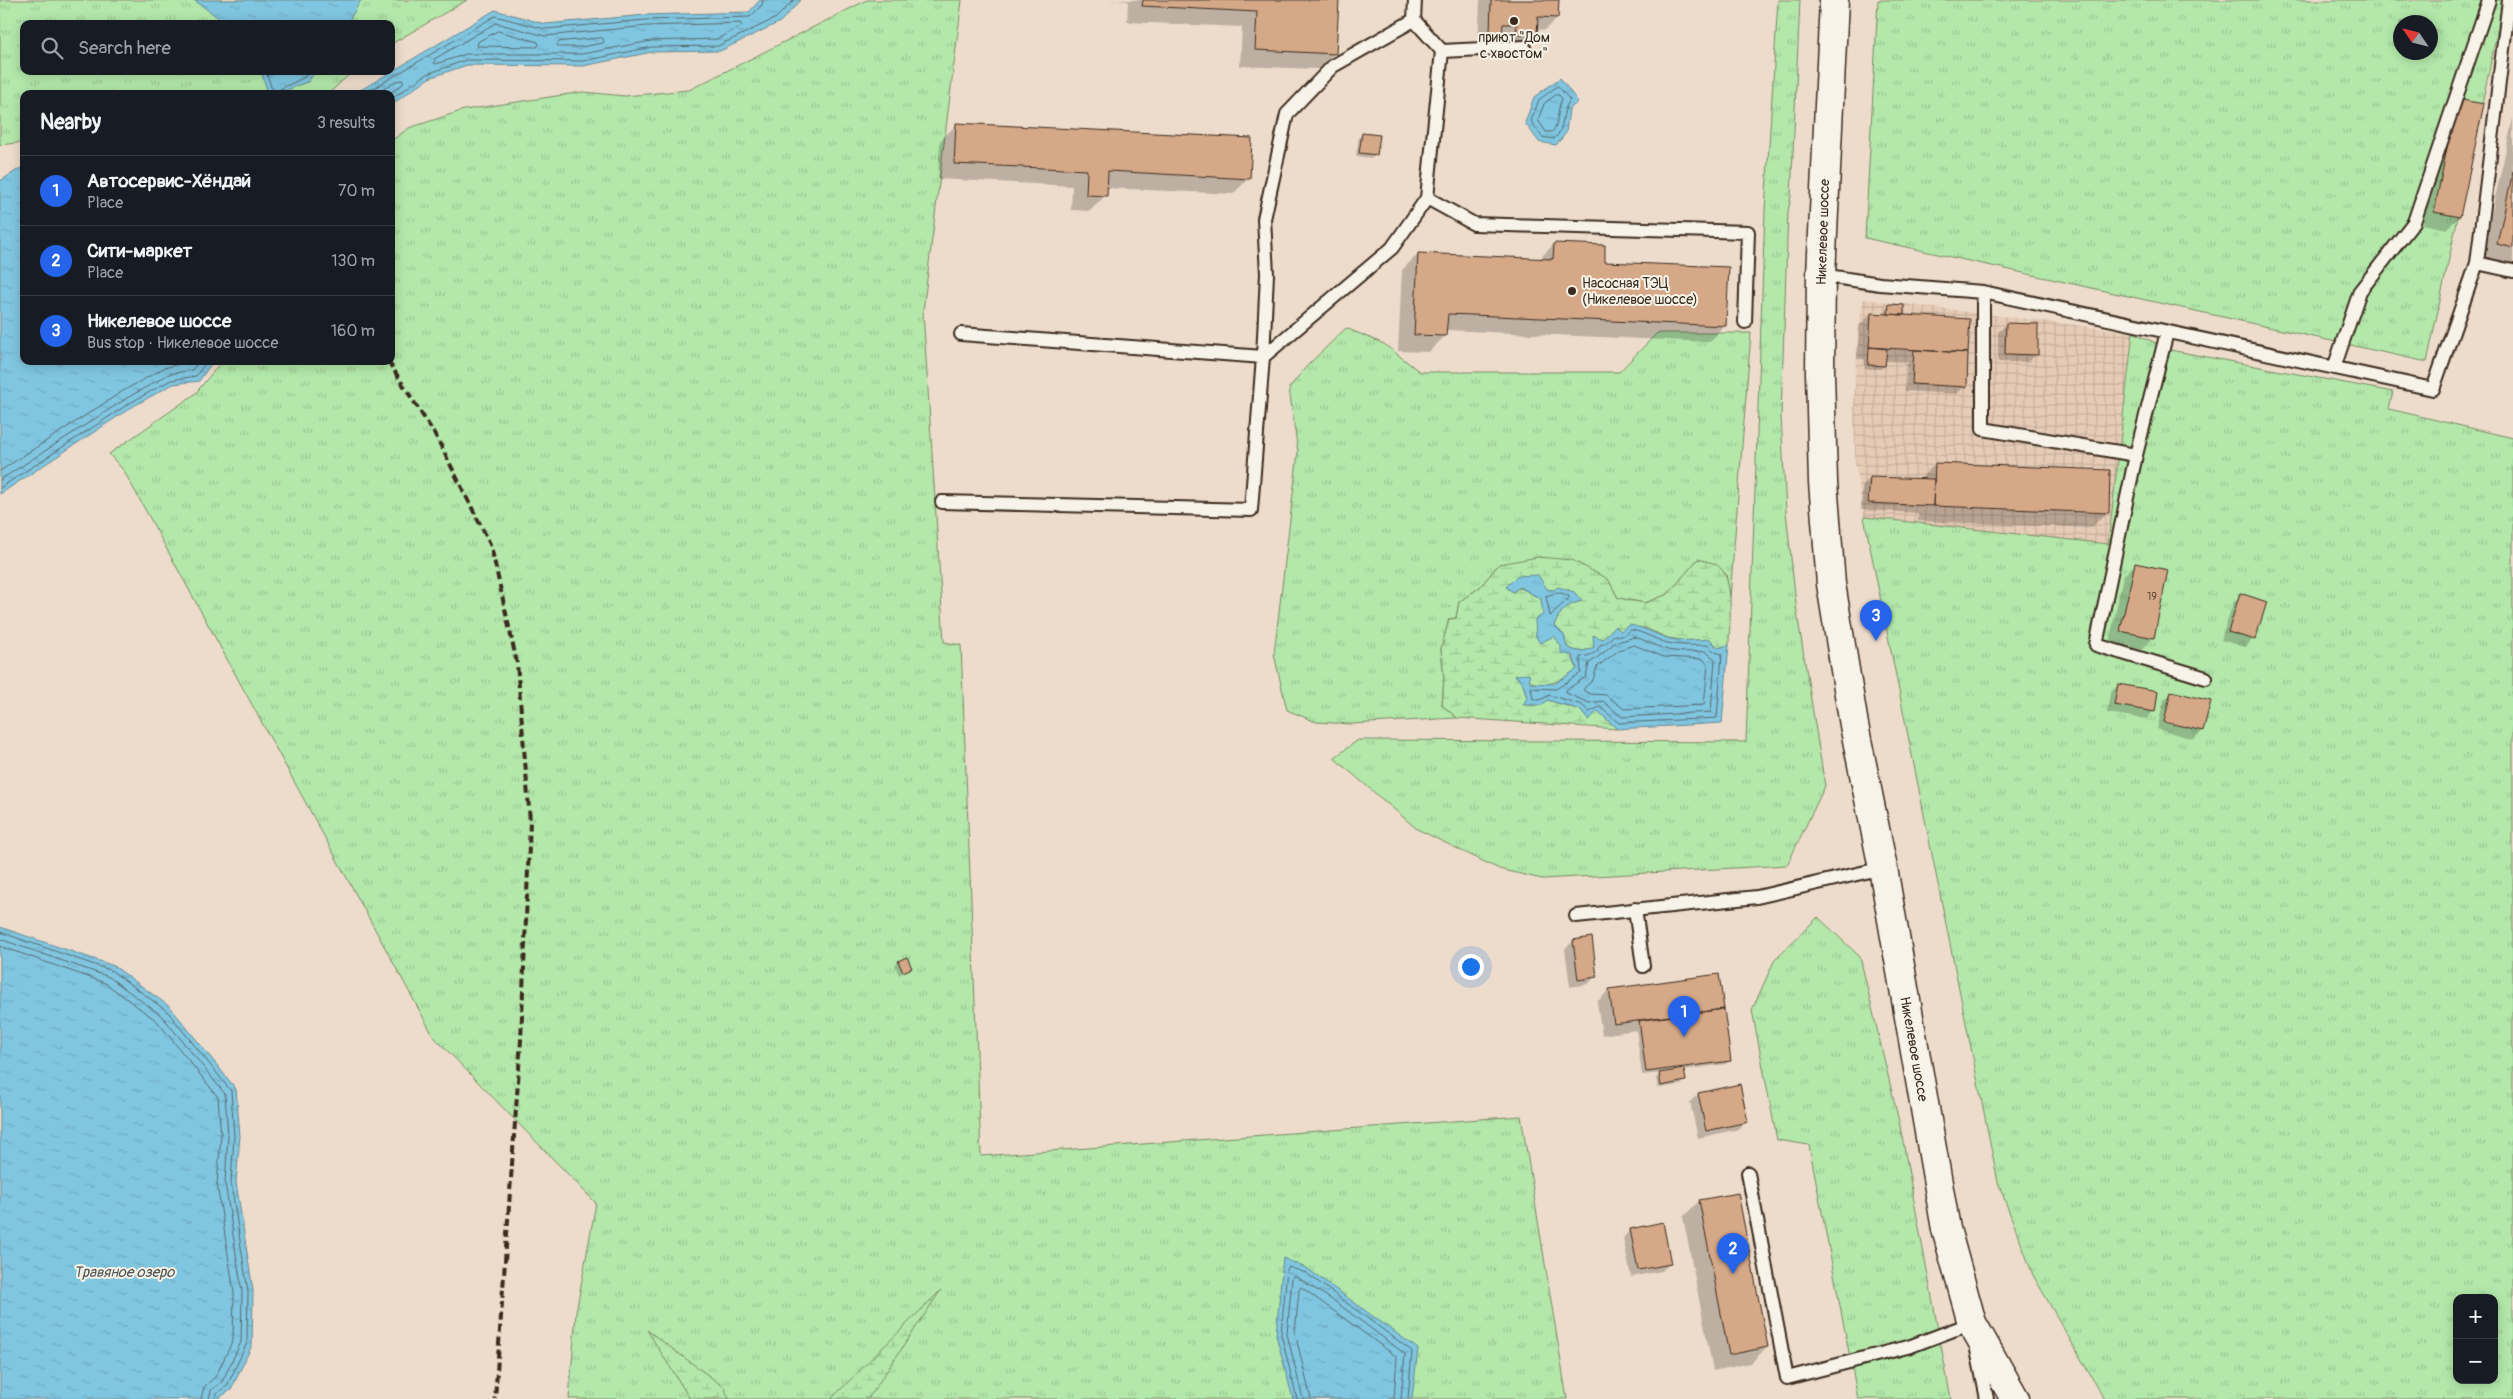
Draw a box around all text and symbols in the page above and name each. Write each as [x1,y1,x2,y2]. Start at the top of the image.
marker: приют "Дом с хвостом" [1508,15,1520,27]
north arrow [2393,15,2438,60]
search box [20,20,395,75]
place label: приют "Дом с хвостом" [1478,29,1550,62]
icon: search [38,34,66,62]
text: Search here [78,36,171,60]
text: Nearby [40,109,101,136]
text: 3 results [317,113,375,133]
text: Автосервис-Хёндай [87,169,251,193]
street label: Никелевое шоссе [1813,178,1833,285]
text: 1 [53,181,59,201]
text: 70 m [338,181,375,201]
text: Place [87,193,123,213]
text: Сити-маркет [87,239,192,263]
text: 2 [52,251,60,271]
text: 130 m [331,251,375,271]
text: Place [87,263,123,283]
place label: Насосная ТЭЦ (Никелевое шоссе) [1582,275,1698,308]
marker: Насосная ТЭЦ (Никелевое шоссе) [1566,285,1578,297]
text: Никелевое шоссе [87,309,231,333]
text: 3 [52,321,60,341]
text: 160 m [331,321,375,341]
text: Bus stop · Никелевое шоссе [87,333,278,353]
house number: 19 [2147,590,2157,603]
pin: 3 [1860,600,1892,641]
your location [1458,954,1484,980]
street label: Никелевое шоссе [1896,995,1932,1103]
pin: 1 [1668,996,1700,1037]
pin: 2 [1717,1233,1749,1274]
water label: Травяное озеро [74,1263,175,1282]
map controls [2453,1294,2498,1384]
button: + [2453,1294,2498,1339]
button: − [2453,1339,2498,1384]

